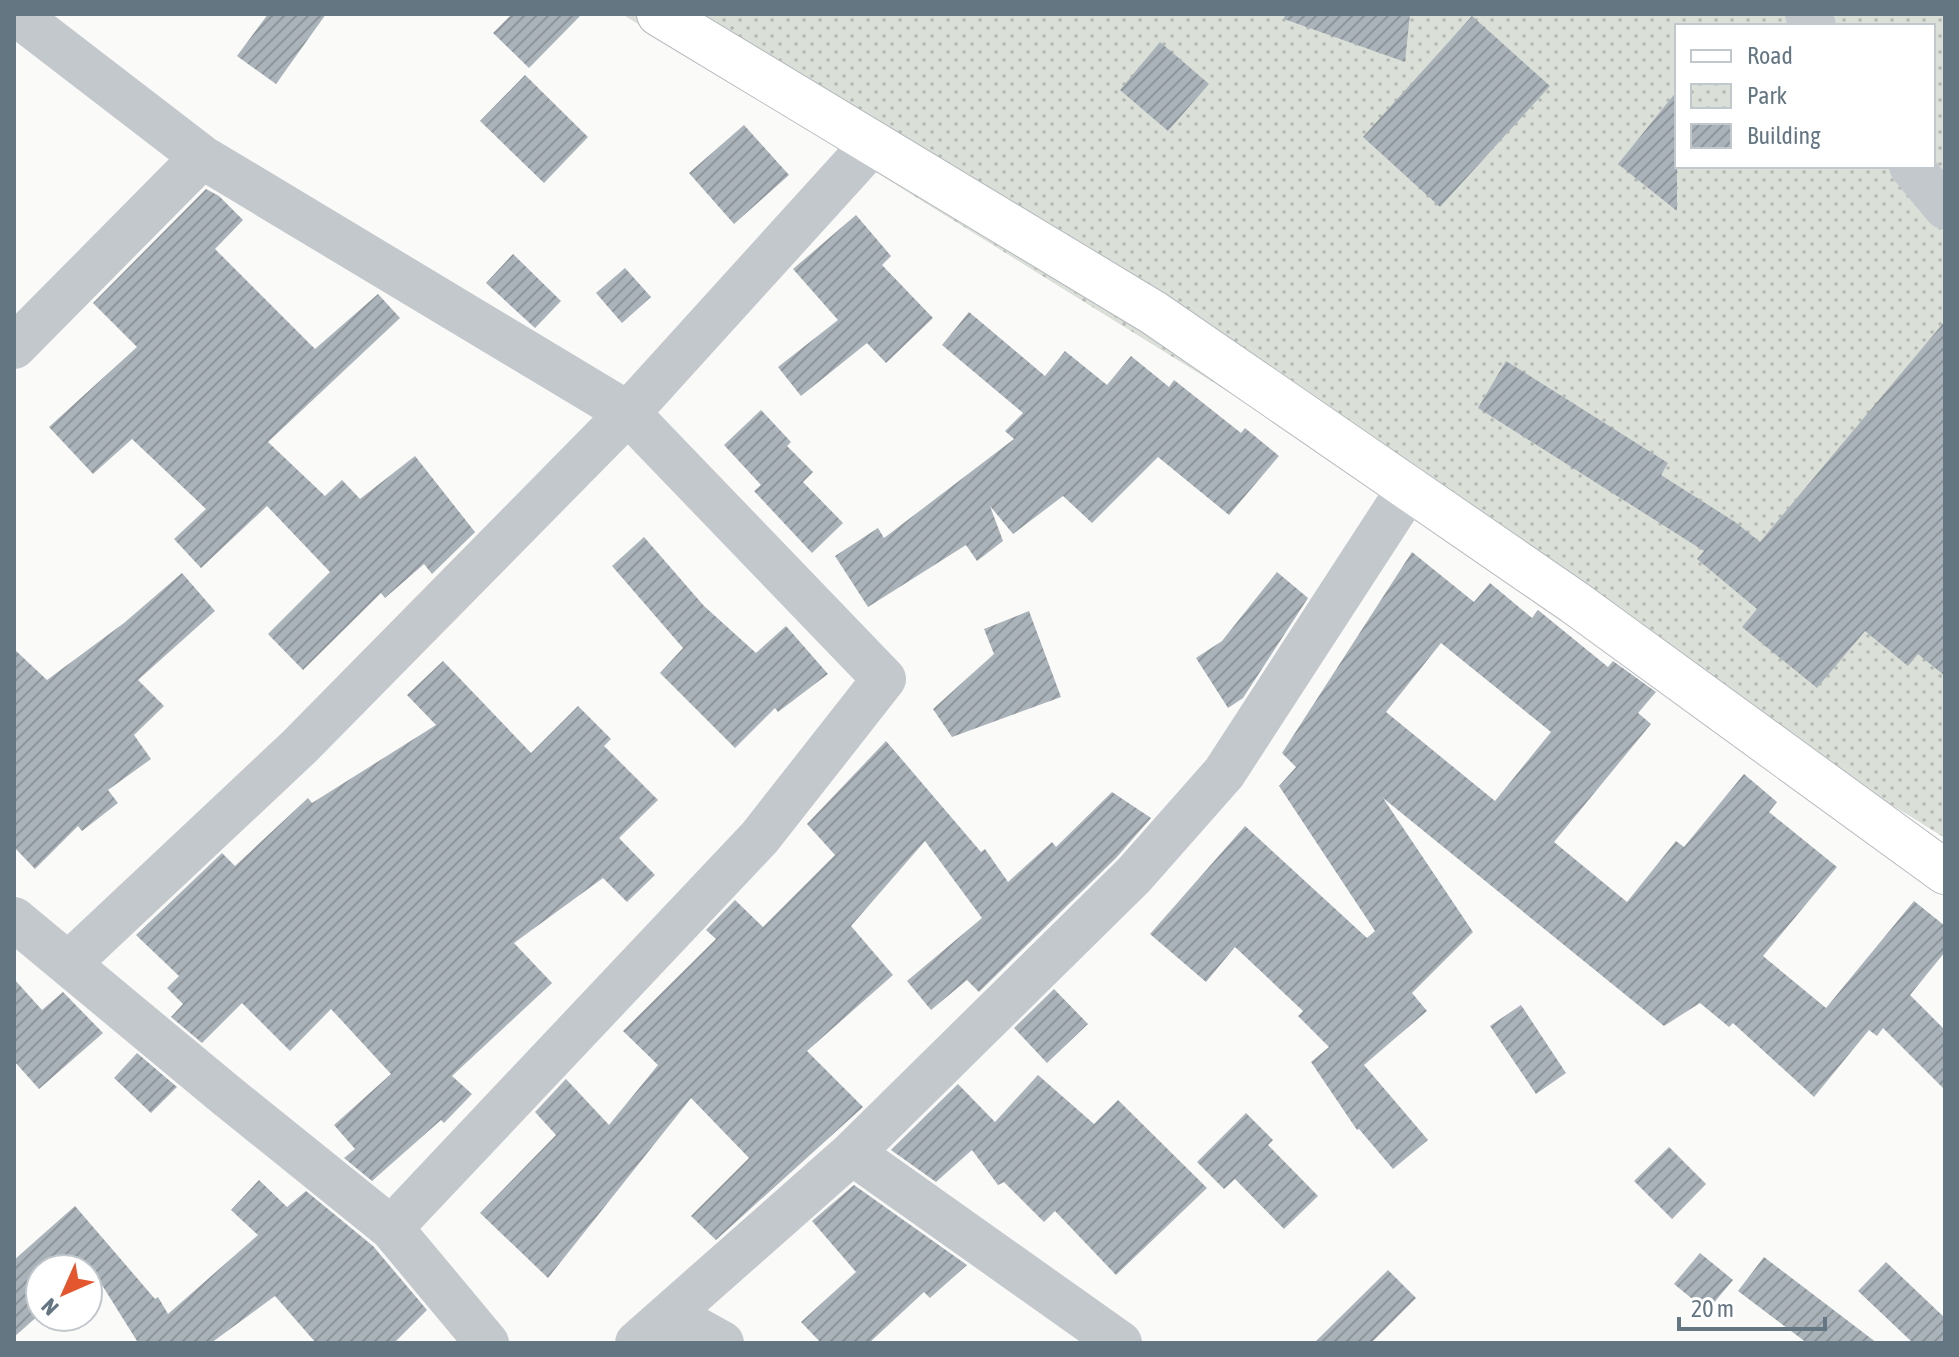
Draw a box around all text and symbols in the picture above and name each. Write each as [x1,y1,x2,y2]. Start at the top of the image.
legend [1675,24,1935,168]
text: Road [1747,42,1793,69]
text: Park [1747,82,1788,109]
text: Building [1747,122,1821,149]
north arrow [24,1253,104,1333]
scale bar [1679,1281,1825,1331]
text: N [36,1293,64,1321]
text: 20 m [1691,1295,1734,1322]

